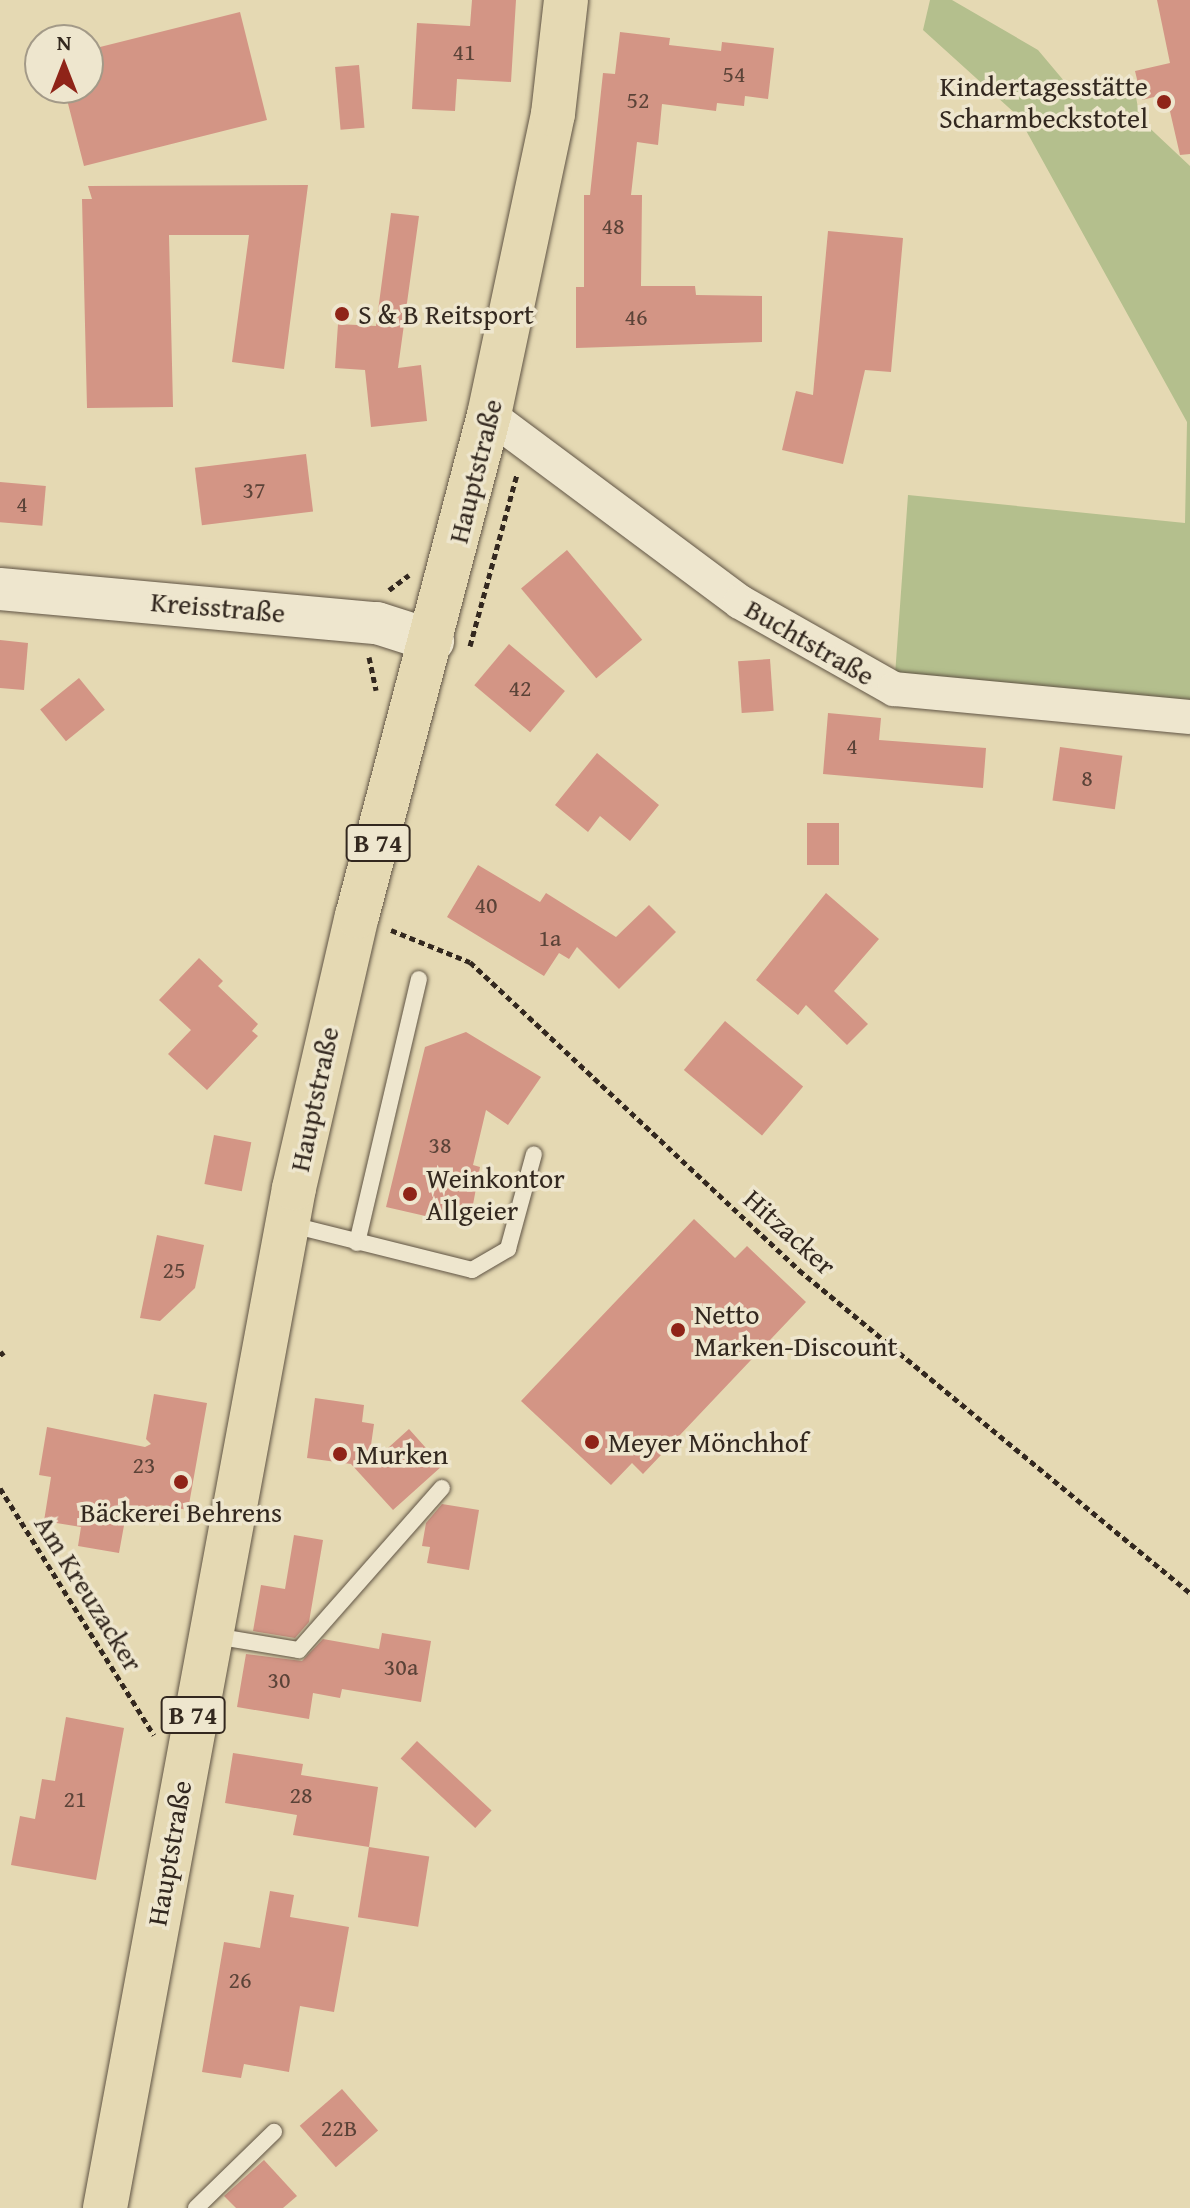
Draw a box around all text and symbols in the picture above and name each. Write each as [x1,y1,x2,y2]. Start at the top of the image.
north arrow [24,24,104,104]
text: N [57,26,71,58]
house number: 41 [452,38,476,66]
house number: 54 [722,60,746,88]
place label: Kindertagesstätte Scharmbeckstotel [939,69,1148,135]
house number: 52 [626,86,650,114]
marker: Kindertagesstätte Scharmbeckstotel [1155,93,1173,111]
house number: 48 [601,212,625,240]
place label: S & B Reitsport [358,297,534,331]
house number: 46 [624,303,648,331]
marker: S & B Reitsport [333,305,351,323]
street label: Hauptstraße [441,396,509,546]
house number: 37 [242,476,266,504]
house number: 4 [16,490,28,518]
street label: Kreisstraße [149,584,287,630]
street label: Buchtstraße [739,592,881,692]
house number: 42 [508,674,532,702]
house number: 4 [846,732,858,760]
house number: 8 [1081,764,1093,792]
road number: B 74 [344,821,412,865]
house number: 40 [474,891,498,919]
house number: 1a [539,924,561,952]
street label: Hauptstraße [282,1024,346,1174]
house number: 38 [428,1131,452,1159]
place label: Weinkontor Allgeier [426,1161,565,1227]
street label: Hitzacker [737,1182,843,1282]
marker: Weinkontor Allgeier [401,1185,419,1203]
house number: 25 [162,1256,186,1284]
place label: Netto Marken-Discount [694,1297,897,1363]
marker: Netto Marken-Discount [669,1321,687,1339]
place label: Meyer Mönchhof [608,1425,808,1459]
marker: Meyer Mönchhof [583,1433,601,1451]
place label: Murken [356,1437,448,1471]
marker: Murken [331,1445,349,1463]
house number: 23 [132,1451,156,1479]
marker: Bäckerei Behrens [172,1473,190,1491]
place label: Bäckerei Behrens [80,1495,282,1529]
street label: Am Kreuzacker [28,1509,150,1677]
house number: 30a [384,1653,418,1681]
house number: 30 [267,1666,291,1694]
road number: B 74 [159,1693,227,1737]
street label: Hauptstraße [140,1778,198,1928]
house number: 28 [289,1781,313,1809]
house number: 21 [63,1785,87,1813]
house number: 26 [228,1966,252,1994]
house number: 22B [321,2114,357,2142]

